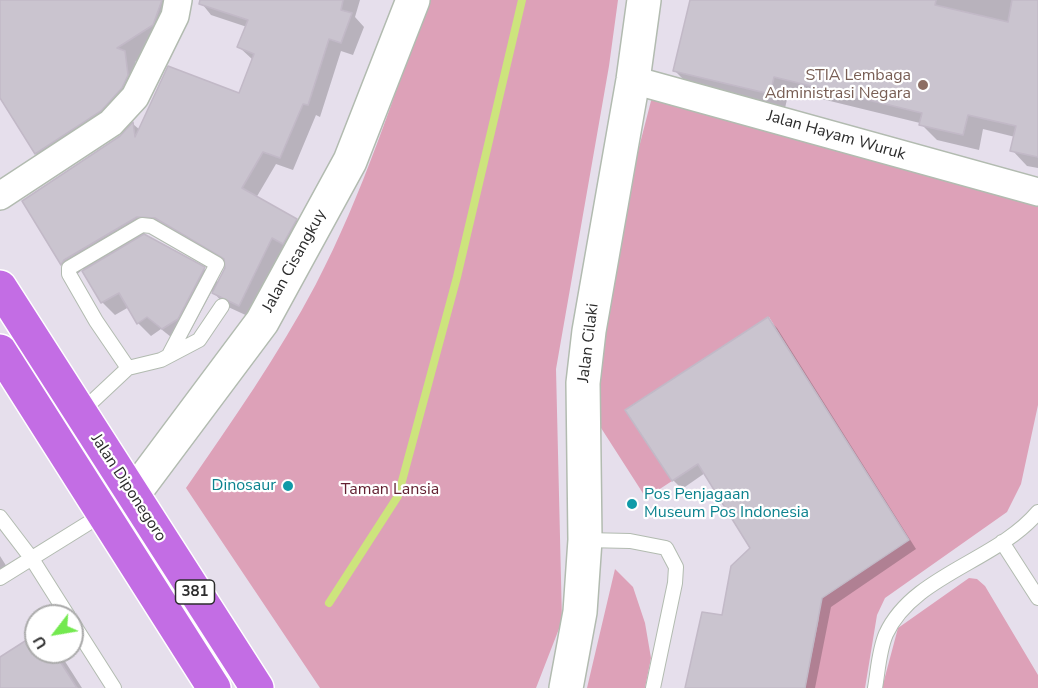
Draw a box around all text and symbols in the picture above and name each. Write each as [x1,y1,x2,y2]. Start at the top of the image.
place label: STIA Lembaga Administrasi Negara [765,66,911,104]
marker: STIA Lembaga Administrasi Negara [916,78,930,92]
street label: Jalan Hayam Wuruk [764,107,908,165]
street label: Jalan Cisangkuy [259,206,331,316]
street label: Jalan Cilaki [575,302,603,384]
street label: Jalan Diponegoro [86,431,170,545]
place label: Dinosaur [212,476,276,496]
marker: Dinosaur [281,479,295,493]
park label: Taman Lansia [341,480,439,500]
place label: Pos Penjagaan Museum Pos Indonesia [644,485,809,523]
marker: Pos Penjagaan Museum Pos Indonesia [625,497,639,511]
road number: 381 [176,580,214,604]
north arrow [24,604,84,664]
text: U [28,632,53,653]

